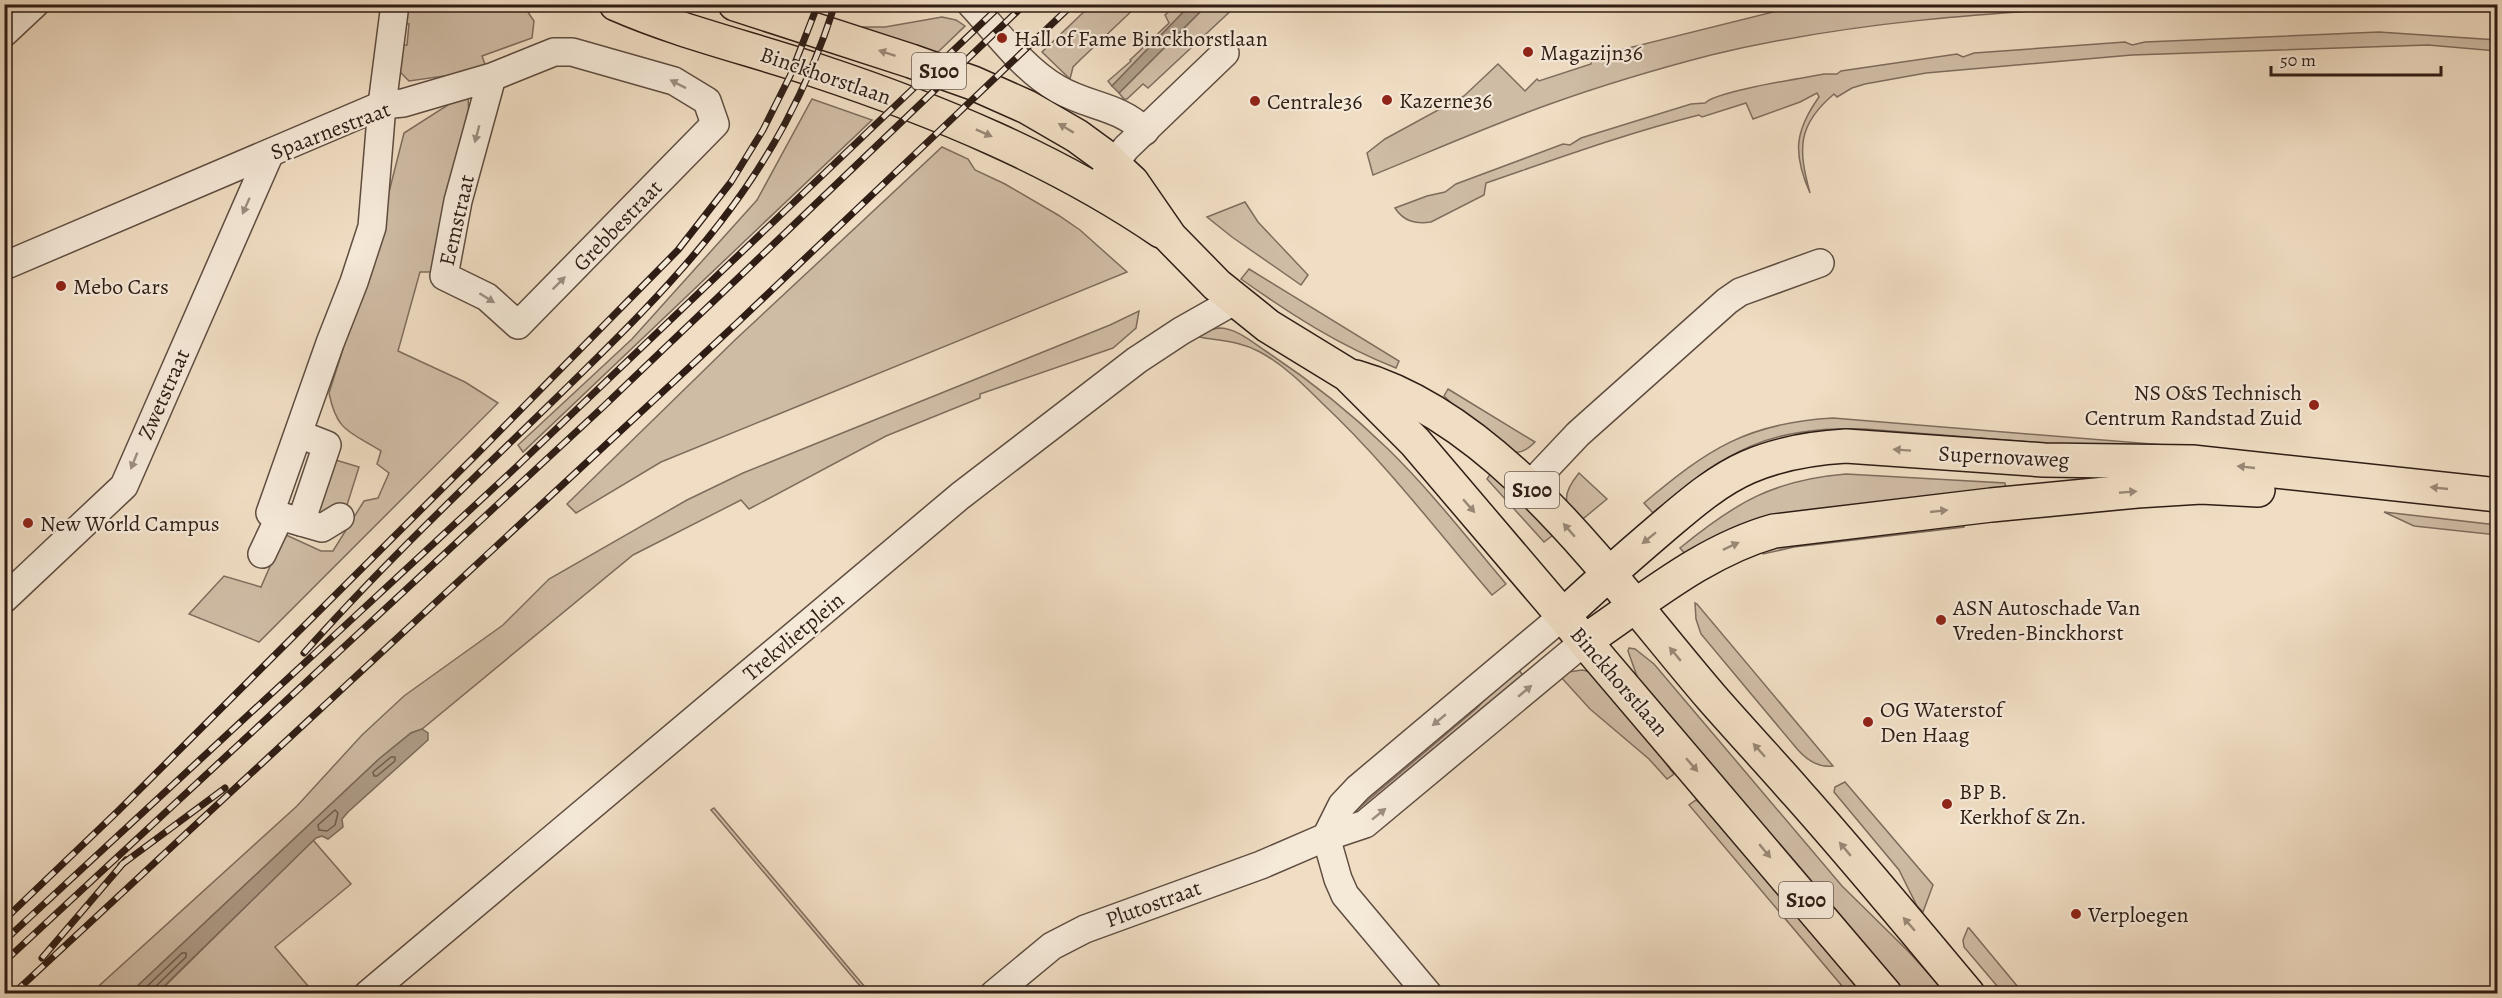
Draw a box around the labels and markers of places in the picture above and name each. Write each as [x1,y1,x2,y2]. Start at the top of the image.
place label: Hall of Fame Binckhorstlaan [1014,24,1268,54]
marker: Hall of Fame Binckhorstlaan [995,31,1009,45]
place label: Magazijn36 [1540,38,1643,68]
marker: Magazijn36 [1521,45,1535,59]
place label: Kazerne36 [1399,86,1492,116]
place label: Centrale36 [1267,87,1363,117]
marker: Kazerne36 [1380,93,1394,107]
marker: Centrale36 [1248,94,1262,108]
place label: Mebo Cars [73,272,169,302]
marker: Mebo Cars [54,279,68,293]
place label: NS O&S Technisch Centrum Randstad Zuid [2085,378,2302,433]
marker: NS O&S Technisch Centrum Randstad Zuid [2307,398,2321,412]
place label: New World Campus [40,509,220,539]
marker: New World Campus [21,516,35,530]
place label: ASN Autoschade Van Vreden-Binckhorst [1952,593,2140,648]
marker: ASN Autoschade Van Vreden-Binckhorst [1934,613,1948,627]
place label: OG Waterstof Den Haag [1880,695,2006,750]
marker: OG Waterstof Den Haag [1861,715,1875,729]
place label: BP B. Kerkhof & Zn. [1959,777,2087,832]
marker: BP B. Kerkhof & Zn. [1940,797,1954,811]
place label: Verploegen [2087,900,2189,930]
marker: Verploegen [2069,907,2083,921]

